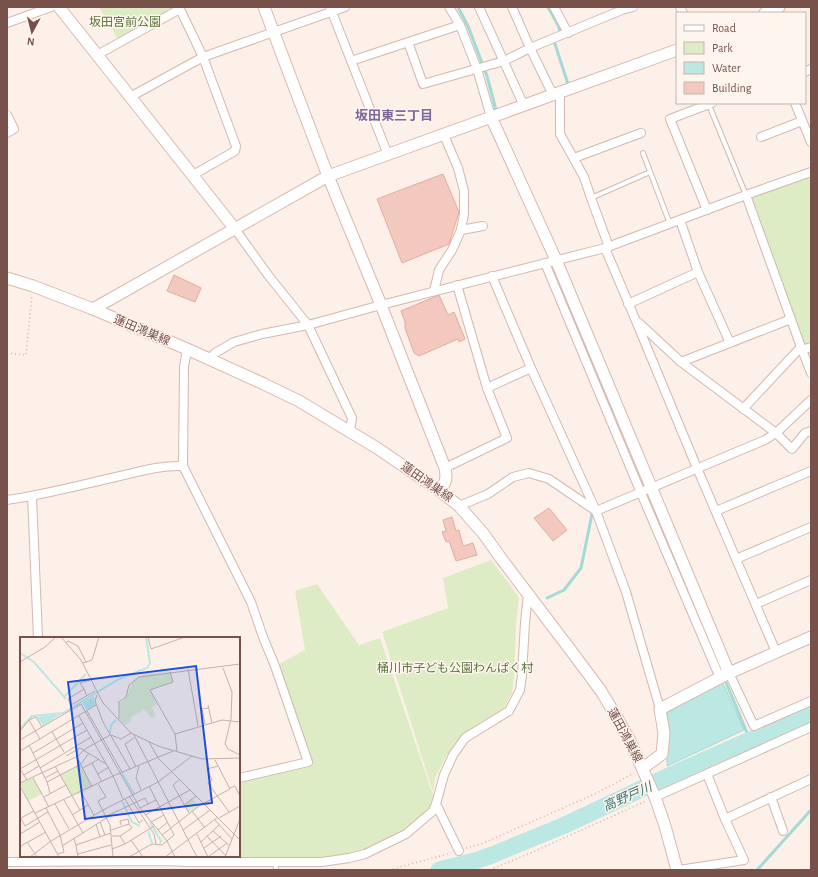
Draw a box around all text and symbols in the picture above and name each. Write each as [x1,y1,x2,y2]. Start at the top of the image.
north arrow [12,12,52,52]
legend [676,12,806,104]
park label: 坂田宮前公園 [89,16,161,28]
text: Road [712,22,736,34]
text: N [26,36,35,47]
text: Park [712,42,733,54]
text: Water [712,62,741,74]
text: Building [712,82,752,94]
district label: 坂田東三丁目 [355,109,433,123]
street label: 蓮田鴻巣線 [112,312,172,347]
street label: 蓮田鴻巣線 [399,459,456,504]
inset map [20,637,240,857]
park label: 桶川市子ども公園わんぱく村 [377,661,534,674]
street label: 蓮田鴻巣線 [606,705,645,764]
water label: 高野戸川 [601,779,656,814]

